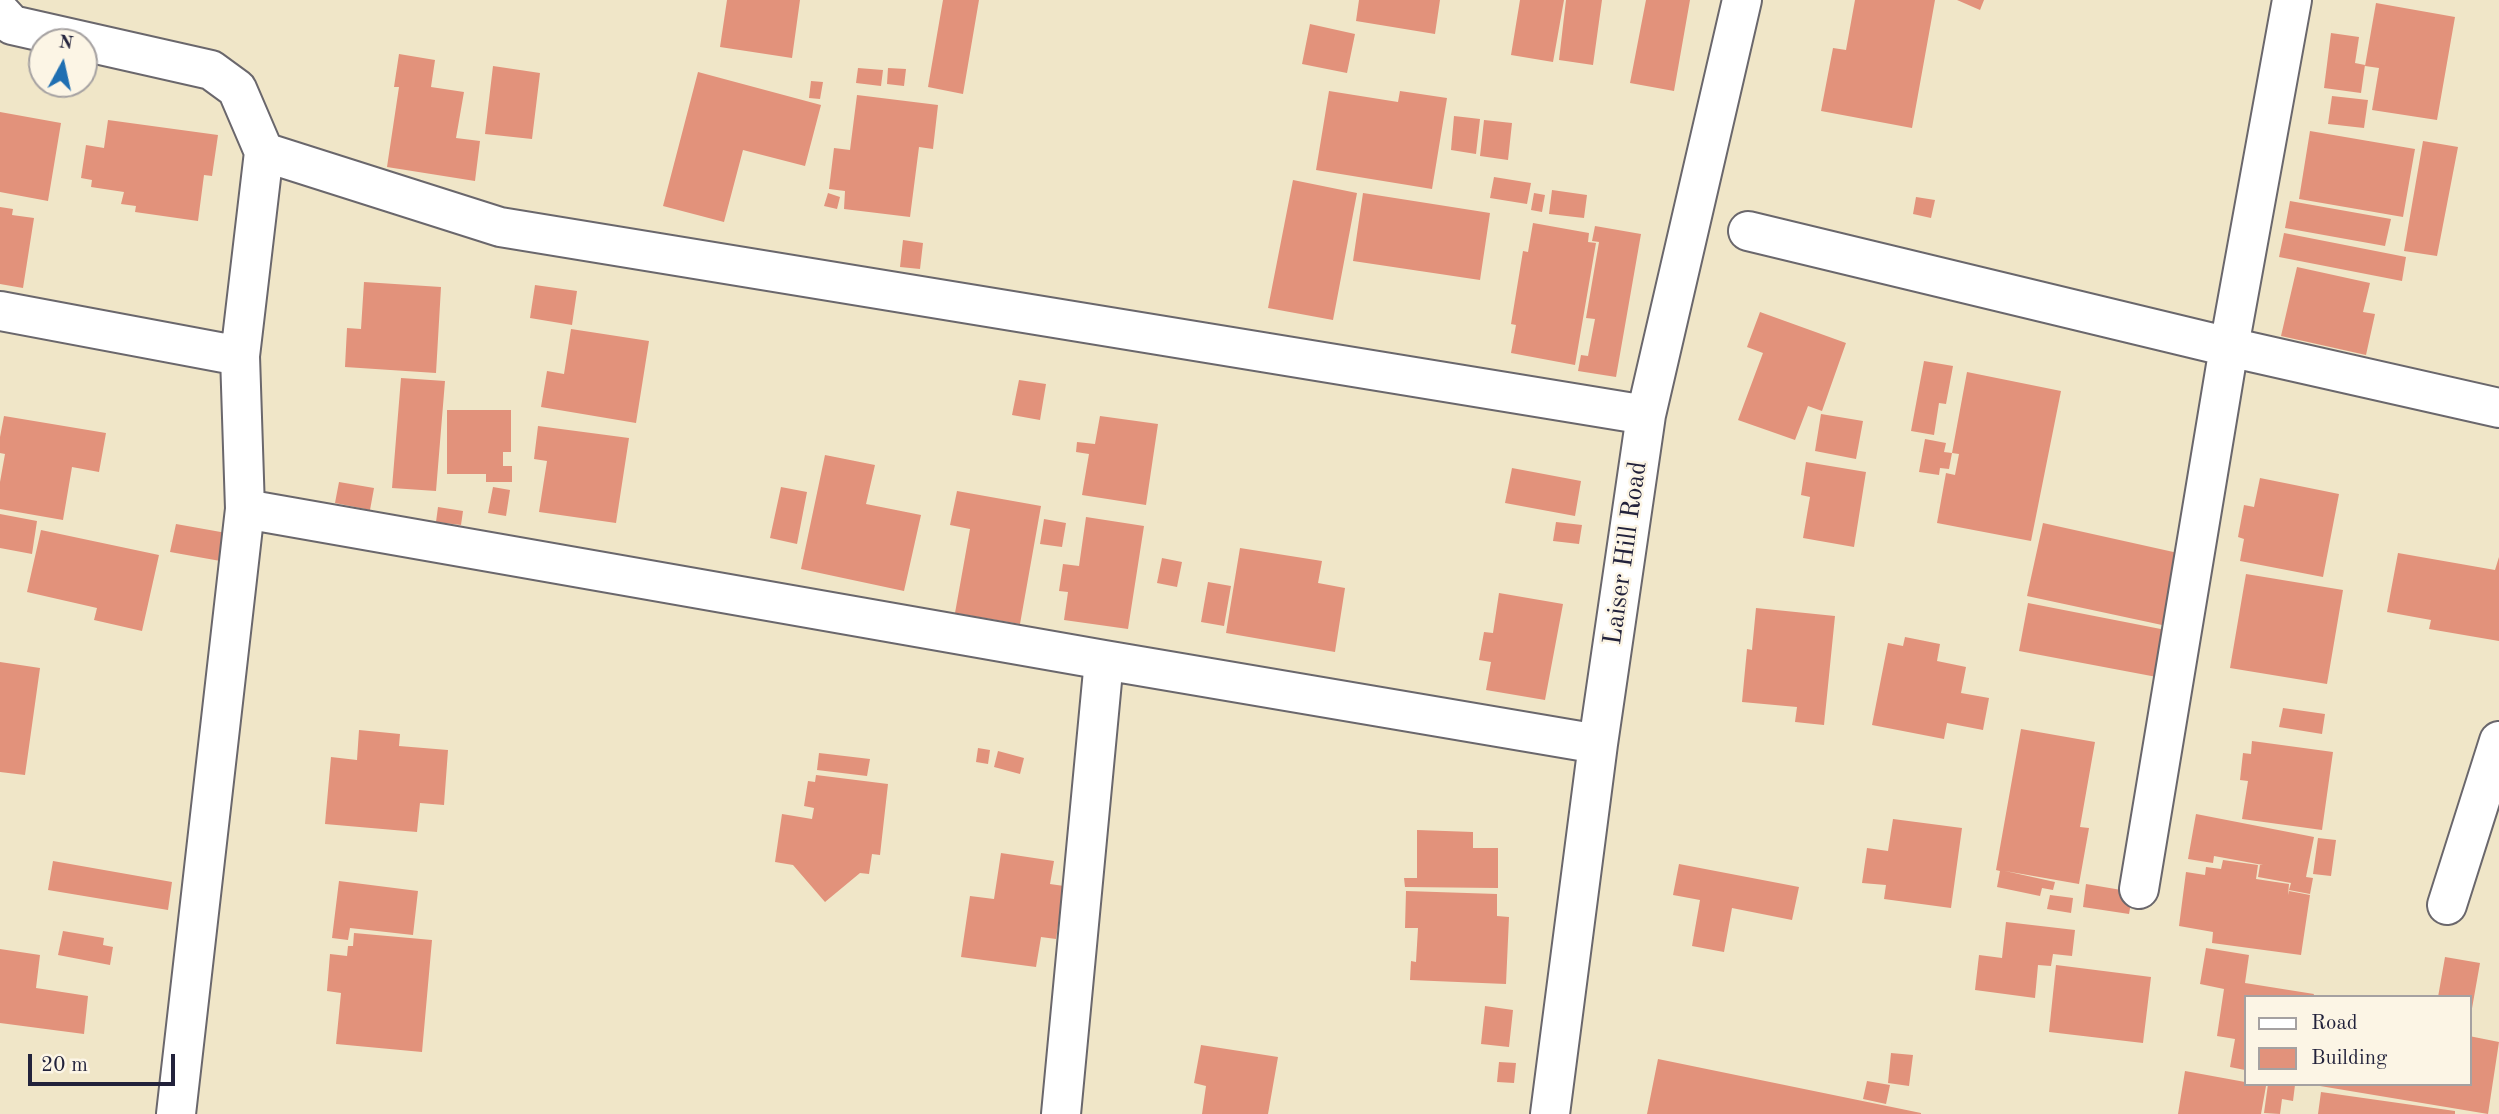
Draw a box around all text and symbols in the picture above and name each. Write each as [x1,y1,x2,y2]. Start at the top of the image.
north arrow [28,28,98,98]
text: N [57,33,74,54]
street label: Laiser Hill Road [1598,459,1654,647]
legend [2244,995,2471,1086]
text: Road [2311,1013,2358,1034]
scale bar [32,1040,178,1084]
text: Building [2311,1048,2387,1069]
text: 20 m [41,1055,88,1076]

